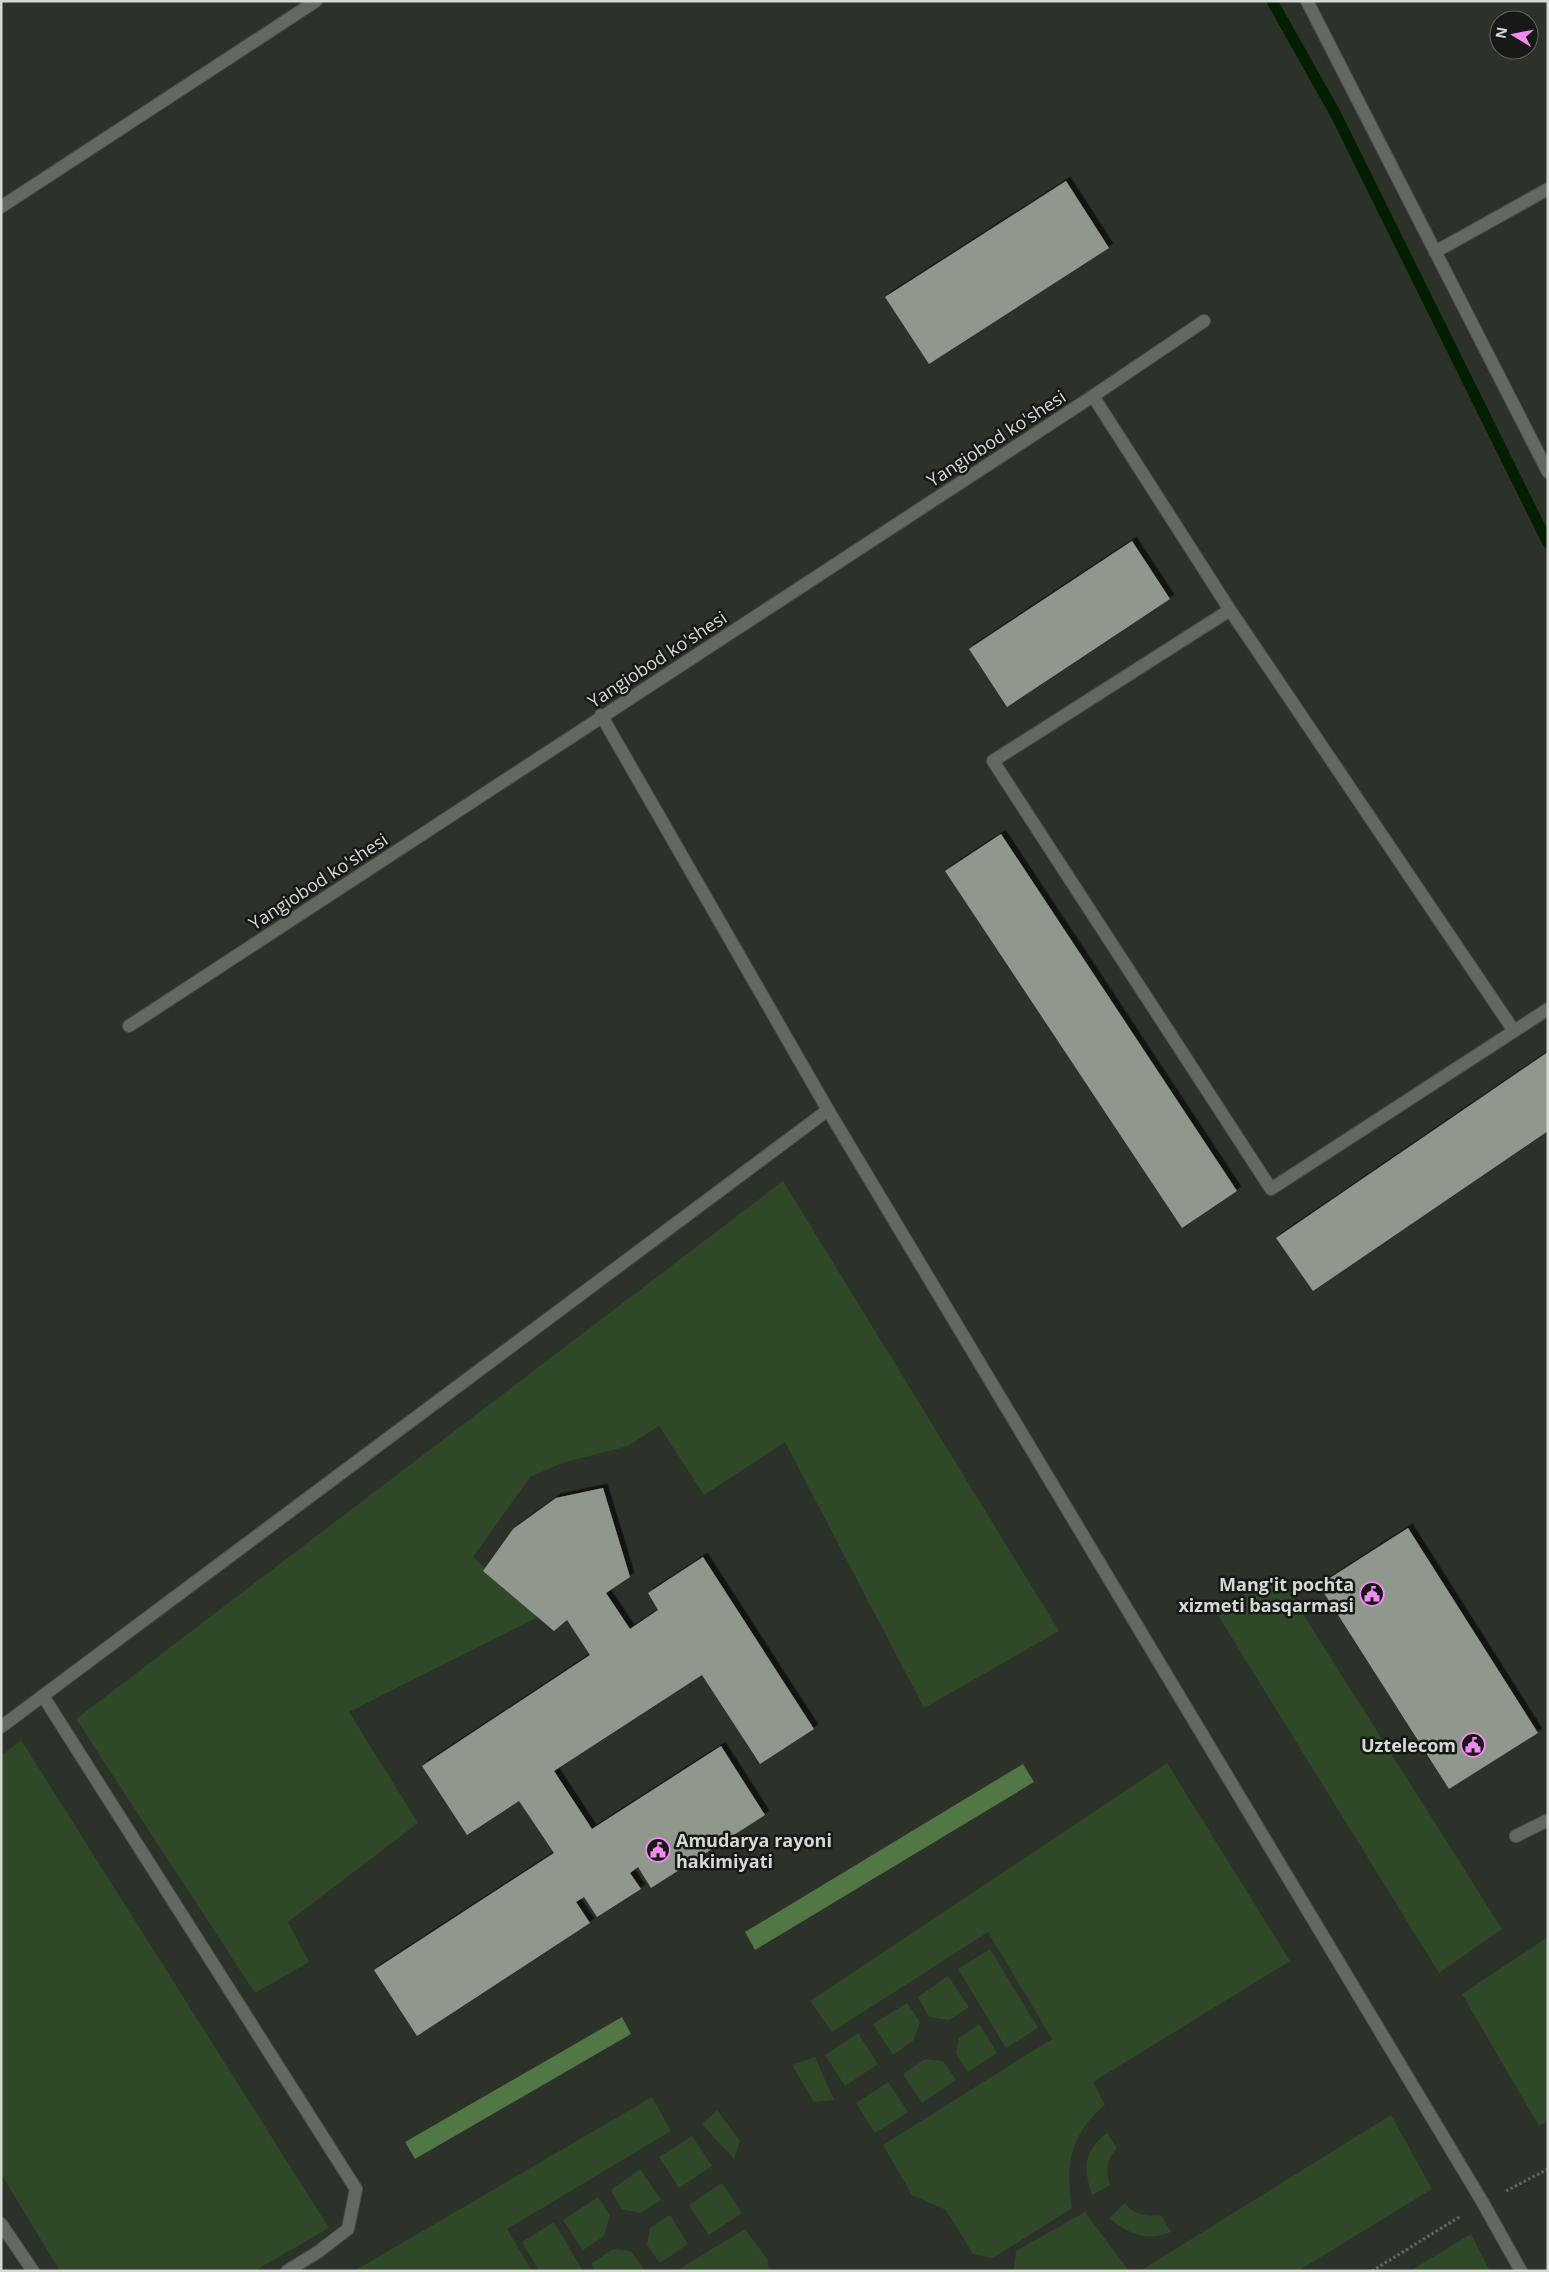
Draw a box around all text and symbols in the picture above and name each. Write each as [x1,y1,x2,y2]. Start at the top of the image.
north arrow [1489,10,1539,60]
text: N [1490,25,1511,40]
street label: Yangiobod ko'shesi [922,384,1070,492]
street label: Yangiobod ko'shesi [583,605,731,713]
street label: Yangiobod ko'shesi [244,827,392,935]
place label: Mang'it pochta xizmeti basqarmasi [1178,1572,1354,1617]
public building icon: Mang'it pochta xizmeti basqarmasi [1359,1581,1385,1607]
public building icon: Uztelecom [1460,1732,1486,1758]
place label: Uztelecom [1361,1733,1456,1757]
place label: Amudarya rayoni hakimiyati [676,1828,832,1873]
public building icon: Amudarya rayoni hakimiyati [645,1837,671,1863]

